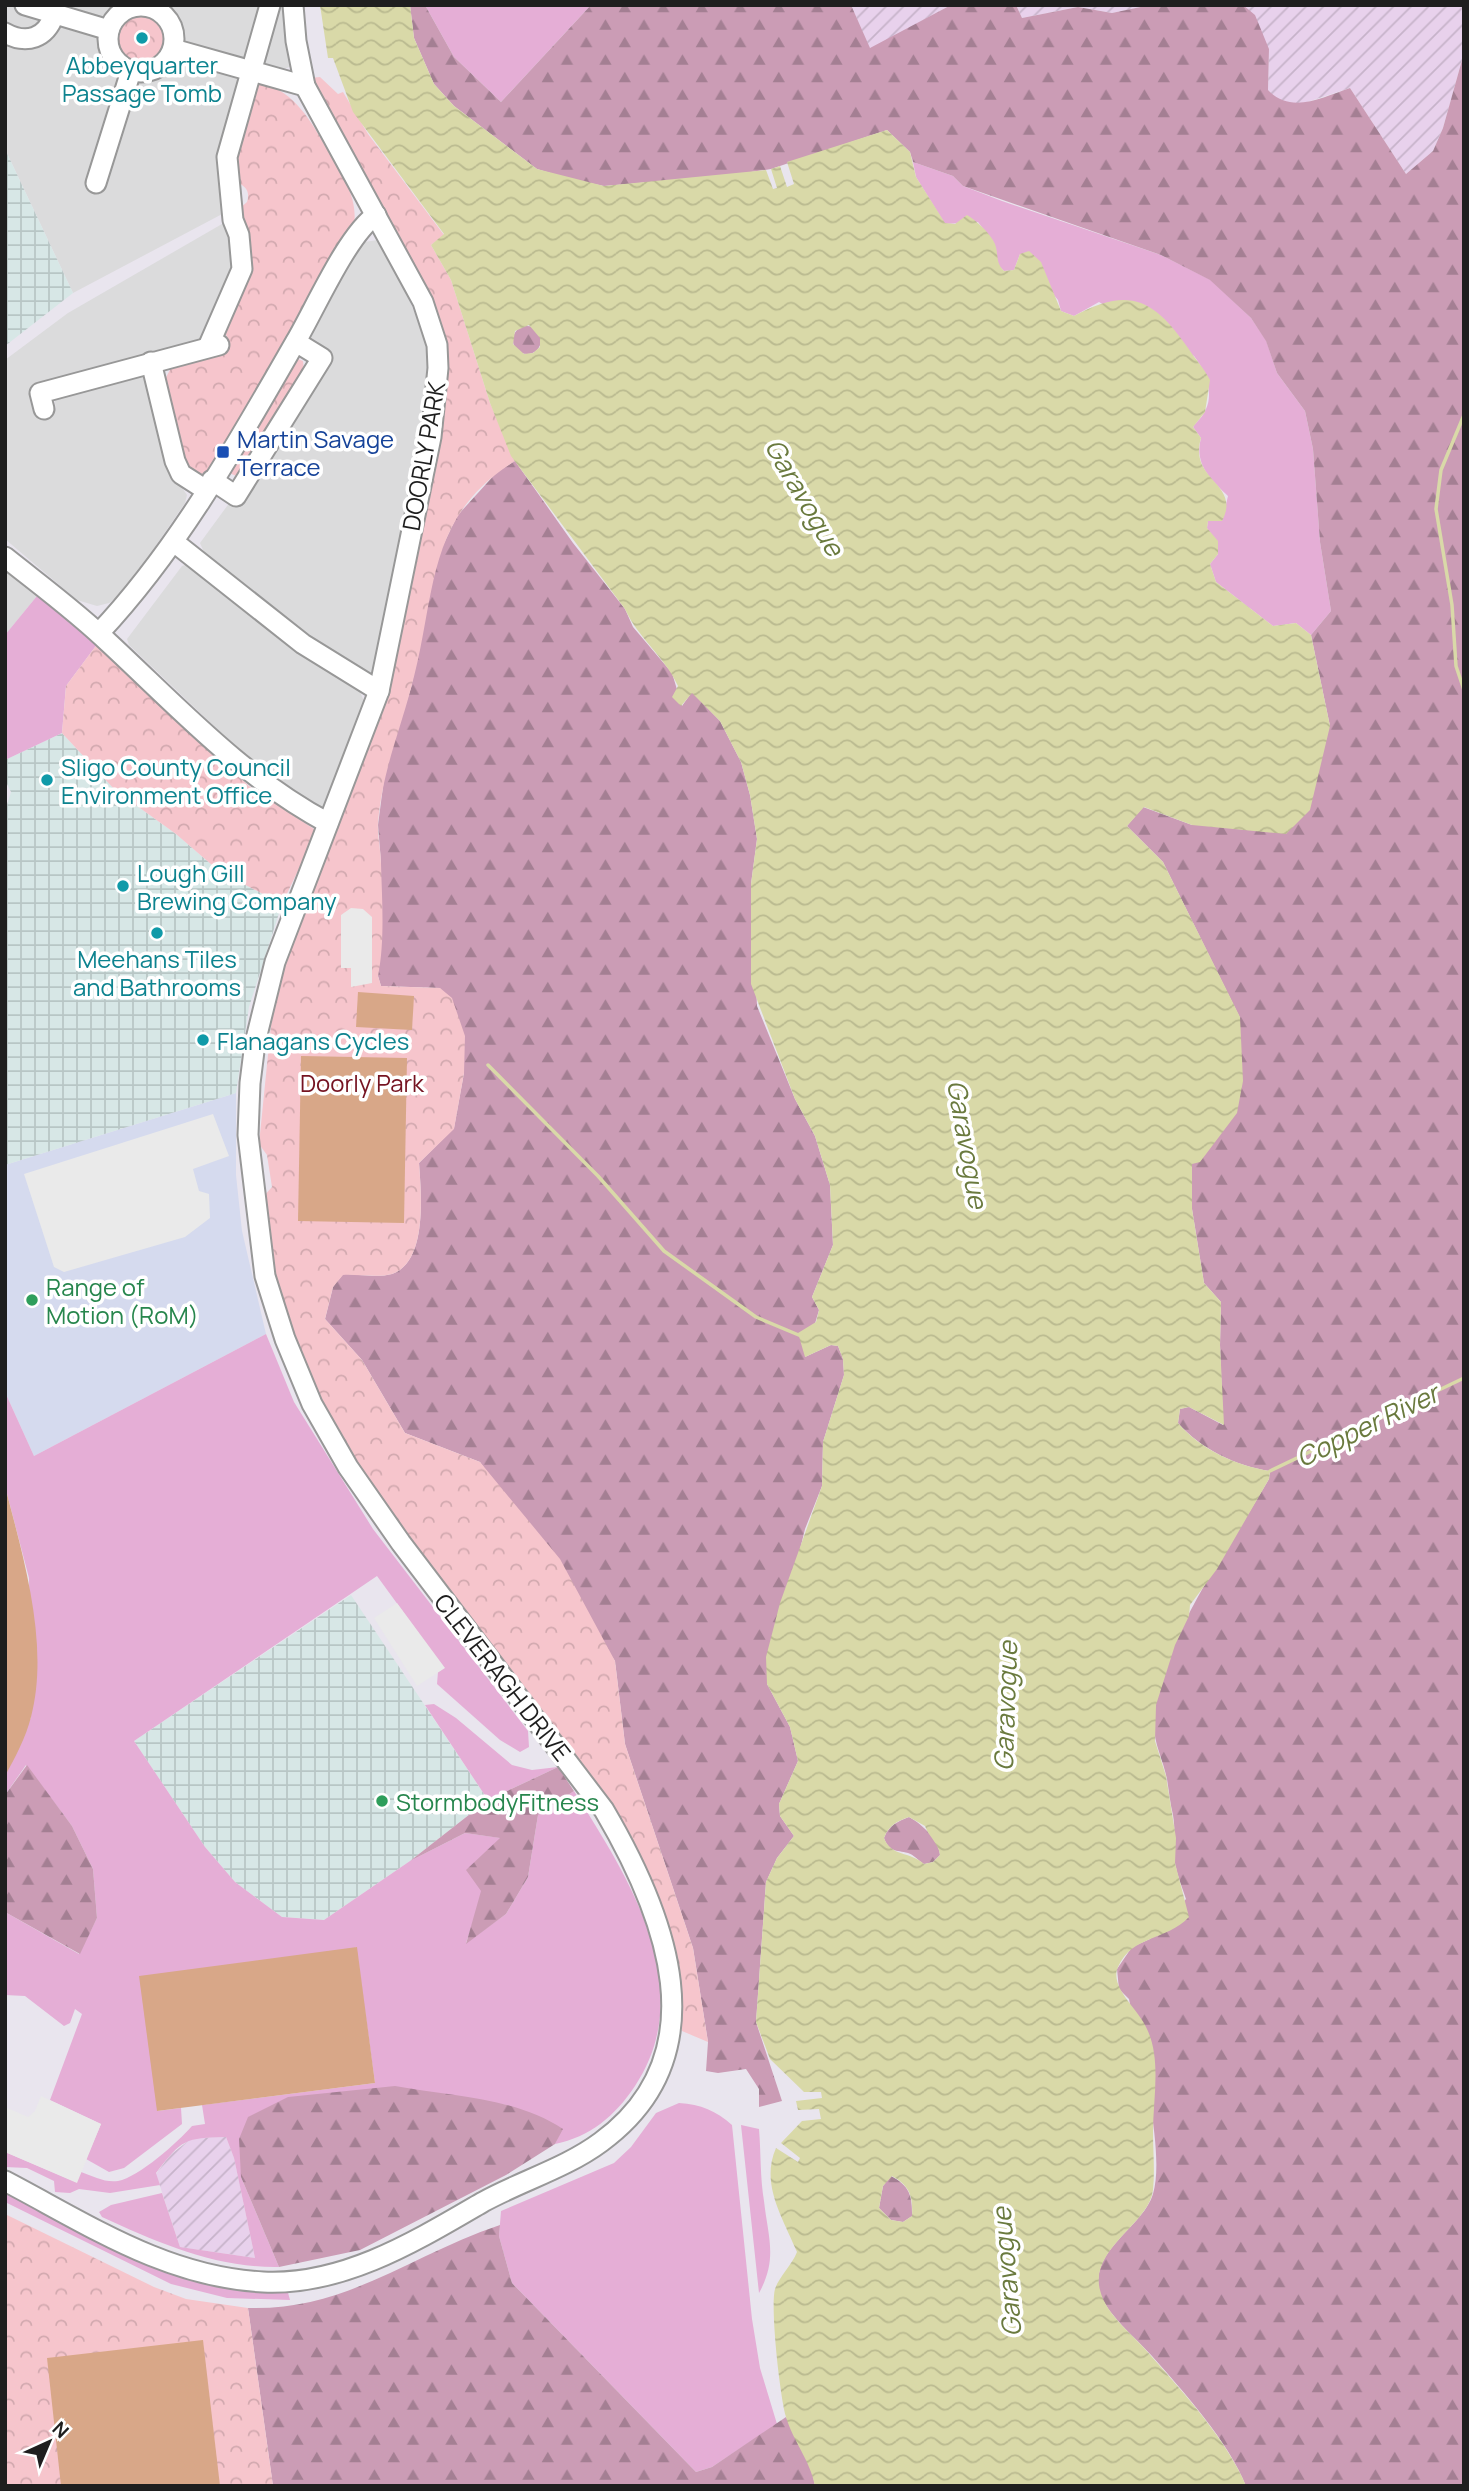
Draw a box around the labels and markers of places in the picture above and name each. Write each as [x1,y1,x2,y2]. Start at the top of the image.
marker: Abbeyquarter Passage Tomb [134,30,150,46]
place label: Abbeyquarter Passage Tomb [62,48,222,109]
place label: Martin Savage Terrace [237,422,394,483]
marker: Martin Savage Terrace [215,444,231,460]
place label: Sligo County Council Environment Office [61,750,291,811]
marker: Sligo County Council Environment Office [39,772,55,788]
place label: Lough Gill Brewing Company [137,856,337,917]
marker: Lough Gill Brewing Company [115,878,131,894]
marker: Meehans Tiles and Bathrooms [149,925,165,941]
place label: Meehans Tiles and Bathrooms [73,942,241,1003]
place label: Flanagans Cycles [217,1024,409,1057]
marker: Flanagans Cycles [195,1032,211,1048]
place label: Range of Motion (RoM) [46,1270,199,1331]
marker: Range of Motion (RoM) [24,1292,40,1308]
place label: StormbodyFitness [396,1785,599,1818]
marker: StormbodyFitness [374,1793,390,1809]

